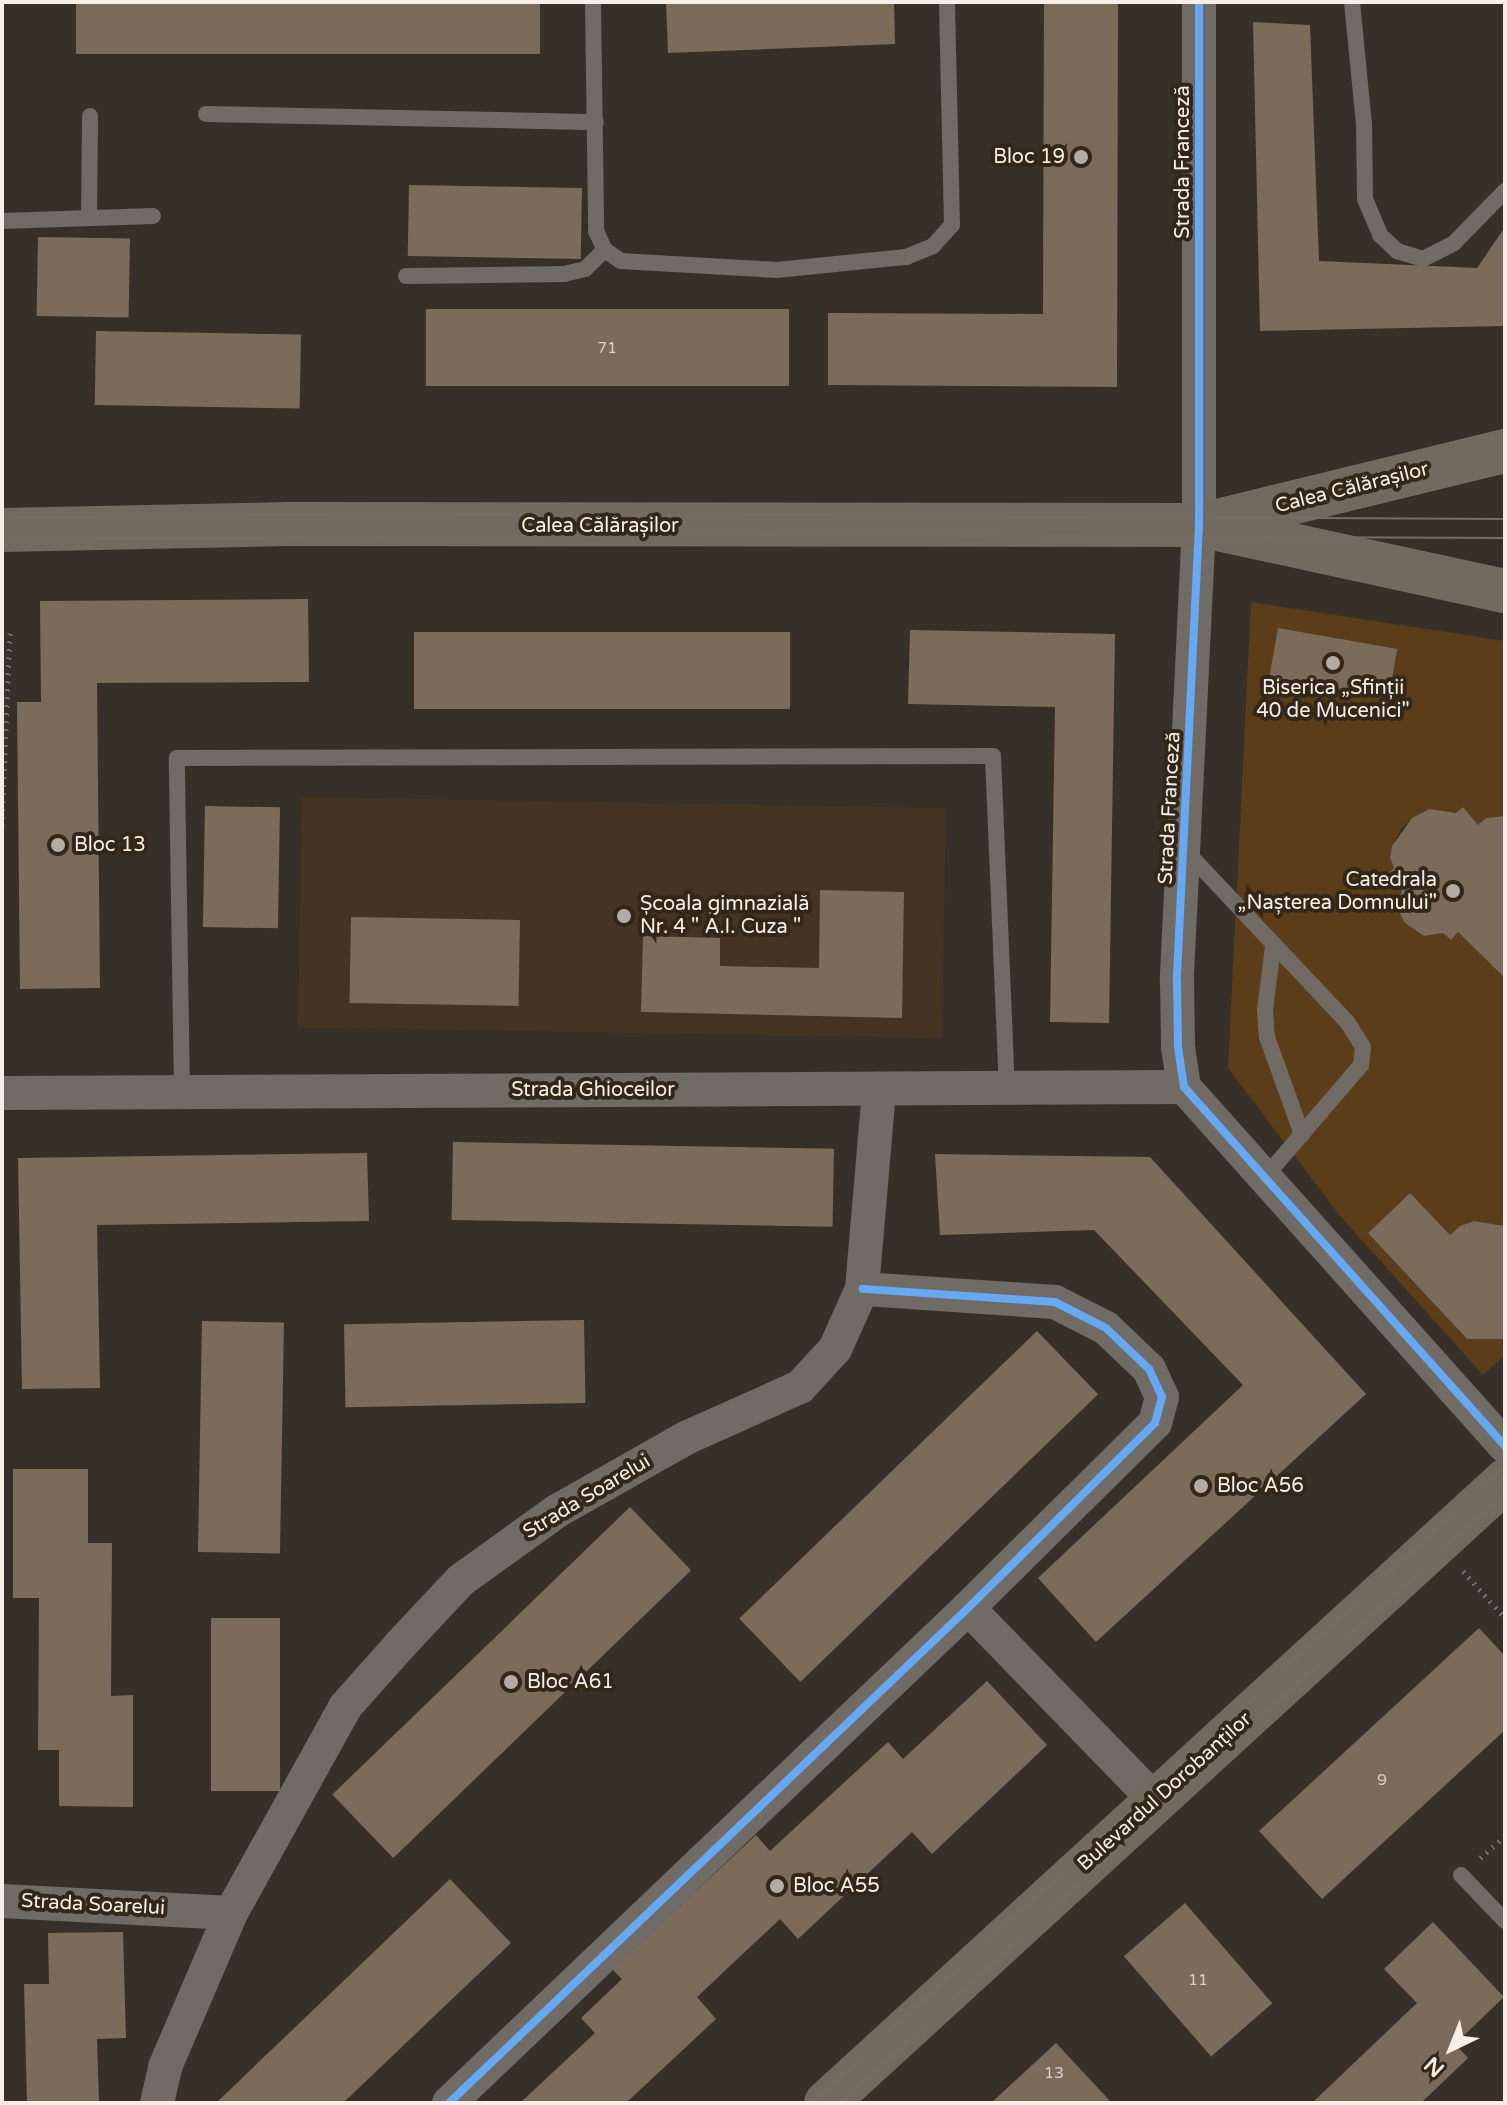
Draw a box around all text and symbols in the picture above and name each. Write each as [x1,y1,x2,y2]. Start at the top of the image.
street label: Strada Franceză [1171,85,1195,239]
place label: Bloc 19 [993,145,1065,169]
marker: Bloc 19 [1072,148,1090,166]
house number: 71 [597,338,617,358]
street label: Calea Călărașilor [1273,457,1431,519]
street label: Calea Călărașilor [521,514,679,538]
marker: Biserica „Sfinții 40 de Mucenici" [1324,654,1342,672]
place label: Biserica „Sfinții 40 de Mucenici" [1256,676,1410,723]
street label: Strada Franceză [1154,731,1186,885]
place label: Bloc 13 [74,833,146,857]
marker: Bloc 13 [49,836,67,854]
place label: Catedrala „Nașterea Domnului" [1238,868,1437,915]
marker: Catedrala „Nașterea Domnului" [1444,882,1462,900]
place label: Școala gimnazială Nr. 4 " A.I. Cuza " [640,892,809,939]
marker: Școala gimnazială Nr. 4 " A.I. Cuza " [615,907,633,925]
street label: Strada Ghioceilor [511,1078,675,1102]
street label: Strada Soarelui [519,1450,655,1544]
place label: Bloc A56 [1217,1474,1304,1498]
marker: Bloc A56 [1192,1477,1210,1495]
place label: Bloc A61 [527,1670,614,1694]
marker: Bloc A61 [502,1673,520,1691]
street label: Bulevardul Dorobanților [1073,1708,1257,1876]
house number: 9 [1377,1770,1387,1790]
place label: Bloc A55 [793,1874,880,1898]
marker: Bloc A55 [768,1877,786,1895]
street label: Strada Soarelui [20,1889,166,1921]
house number: 11 [1188,1970,1208,1990]
north arrow [1411,2009,1491,2089]
text: N [1419,2051,1450,2082]
house number: 13 [1044,2063,1064,2083]

